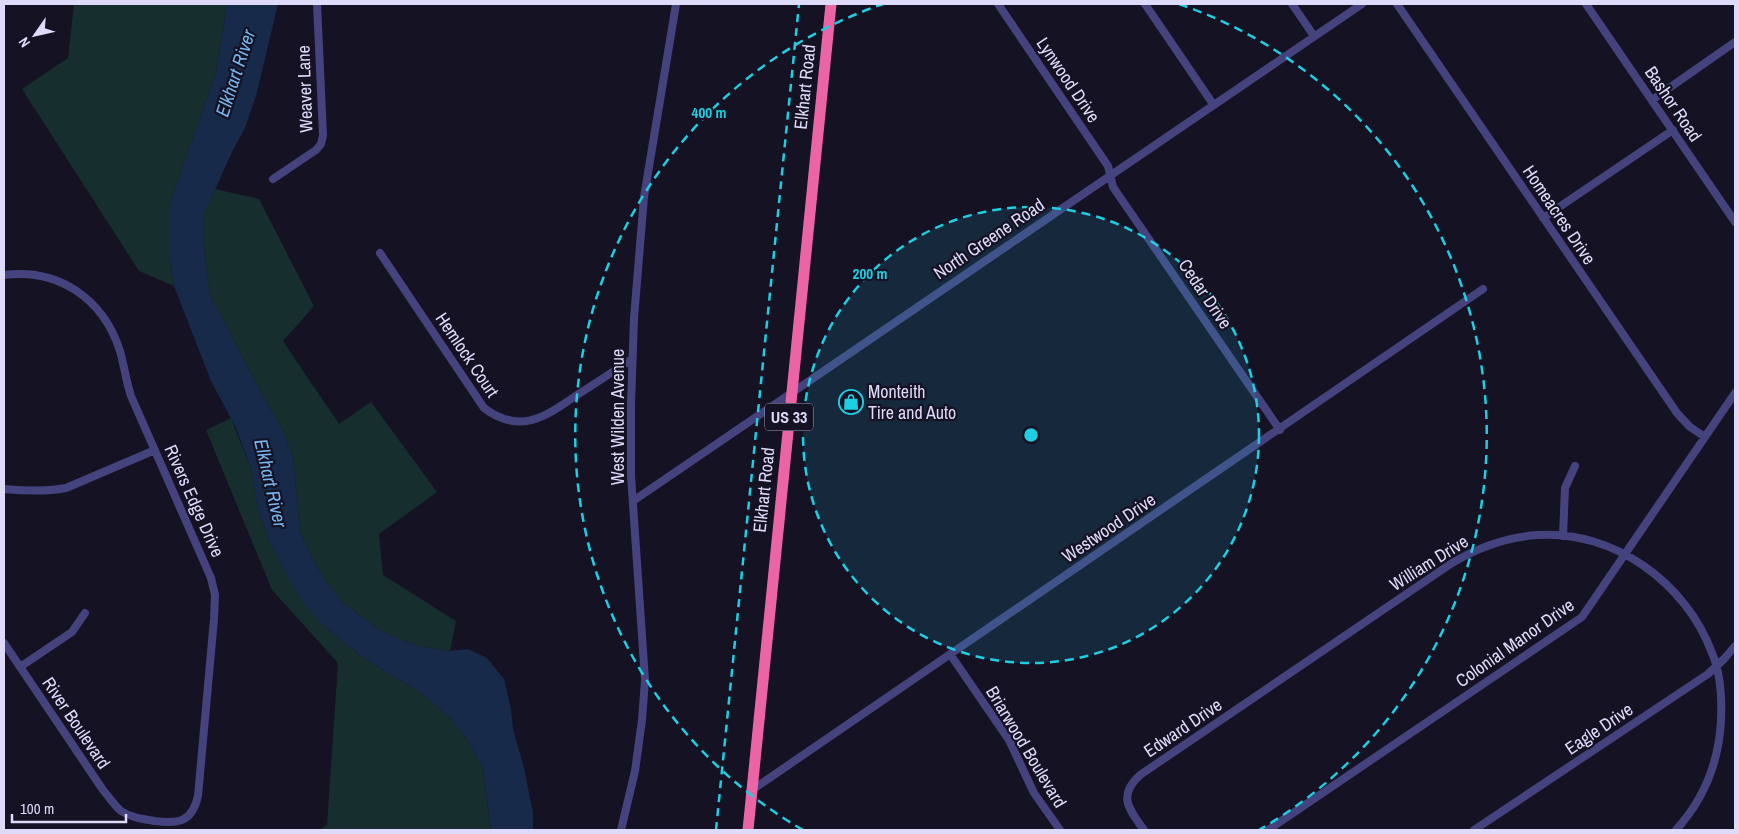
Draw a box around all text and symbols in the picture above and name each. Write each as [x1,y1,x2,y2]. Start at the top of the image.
north arrow [10,10,60,60]
water label: Elkhart River [209,25,262,120]
street label: Lynwood Drive [1031,32,1106,127]
text: N [14,34,34,51]
street label: Elkhart Road [788,43,821,131]
street label: Weaver Lane [290,45,319,133]
street label: Bashor Road [1639,61,1708,146]
text: 400 m [692,102,726,123]
street label: Homeacres Drive [1517,160,1602,269]
street label: North Greene Road [928,192,1049,285]
street label: Cedar Drive [1173,254,1238,334]
text: 200 m [853,263,887,284]
street label: Hemlock Court [430,307,505,402]
street label: West Wilden Avenue [605,349,630,485]
place label: Monteith Tire and Auto [868,379,956,425]
shop icon: Monteith Tire and Auto [838,389,864,415]
road number: US 33 [765,404,813,431]
centre of rings [1022,426,1040,444]
water label: Elkhart River [248,436,294,531]
street label: Rivers Edge Drive [159,441,230,561]
street label: Elkhart Road [747,446,780,534]
street label: Westwood Drive [1057,487,1160,568]
street label: William Drive [1385,529,1473,597]
street label: Colonial Manor Drive [1450,592,1579,693]
street label: River Boulevard [36,672,116,774]
street label: Briarwood Boulevard [980,681,1073,812]
street label: Edward Drive [1139,692,1227,763]
street label: Eagle Drive [1560,697,1638,761]
scale bar [12,792,126,824]
text: 100 m [20,798,54,819]

